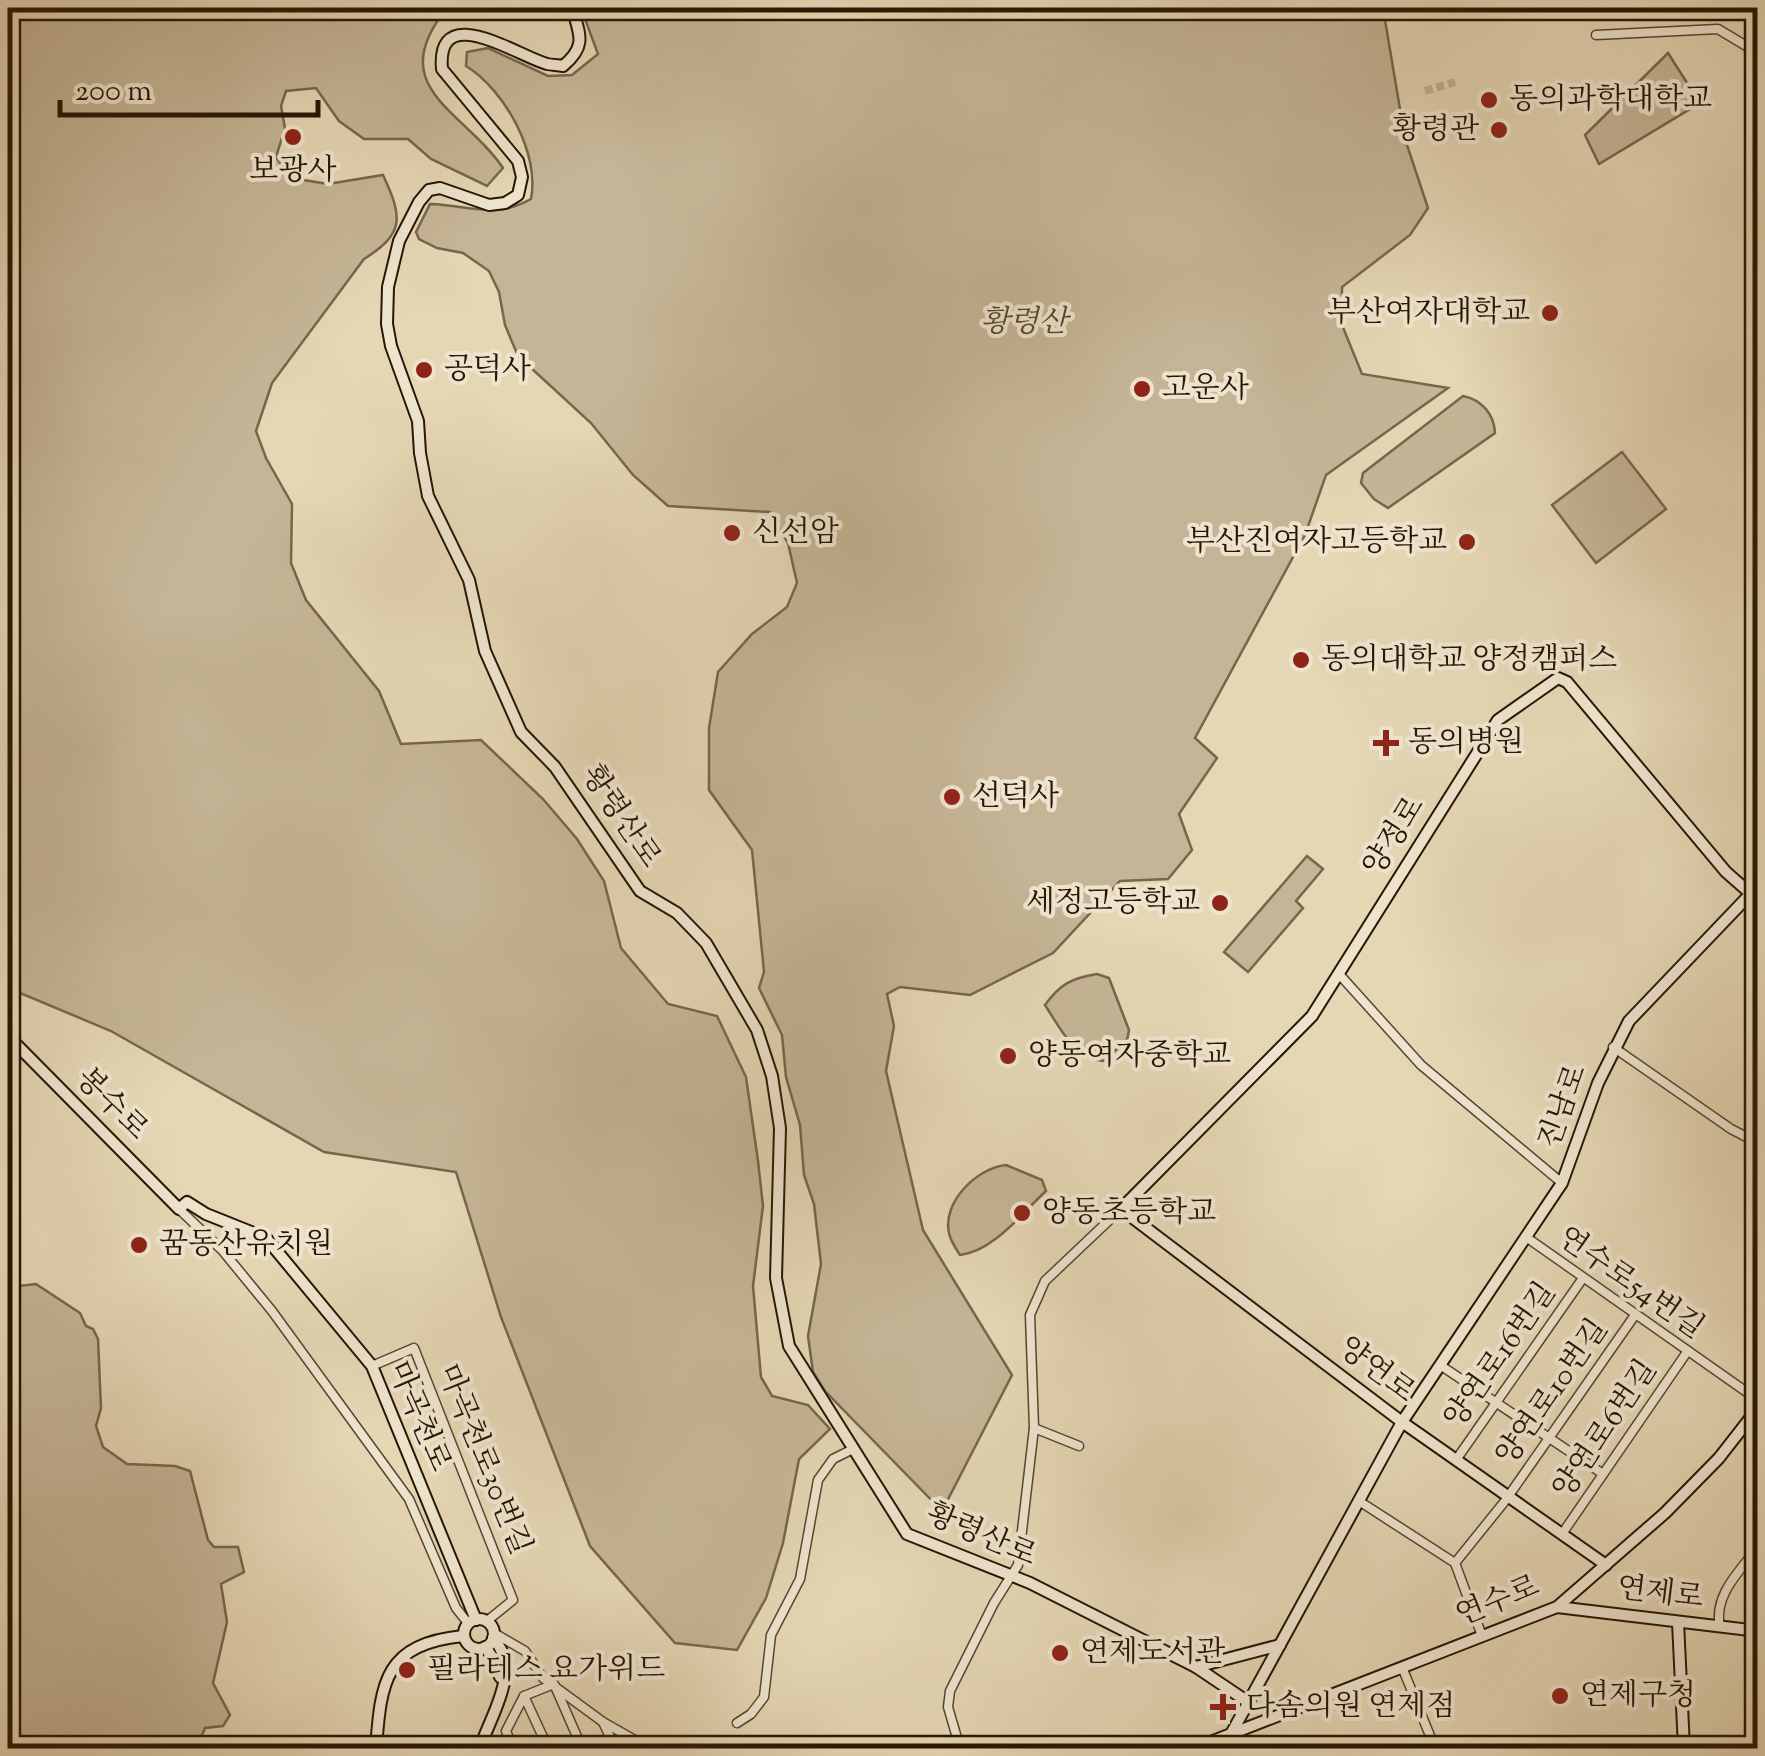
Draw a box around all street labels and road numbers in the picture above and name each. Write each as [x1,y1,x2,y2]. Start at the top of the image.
street label: 황령산로 [570,757,670,877]
street label: 양정로 [1354,789,1436,885]
street label: 봉수로 [65,1059,157,1151]
street label: 진남로 [1529,1059,1599,1155]
street label: 연수로54번길 [1548,1218,1712,1350]
street label: 양연로16번길 [1435,1274,1567,1438]
street label: 양연로10번길 [1486,1311,1620,1475]
street label: 양연로 [1328,1328,1424,1414]
street label: 양연로6번길 [1543,1352,1669,1508]
street label: 마곡천로 [376,1355,460,1479]
street label: 마곡천로30번길 [425,1358,541,1562]
street label: 황령산로 [919,1494,1043,1578]
street label: 연수로 [1450,1566,1546,1638]
street label: 연제로 [1614,1567,1706,1621]

